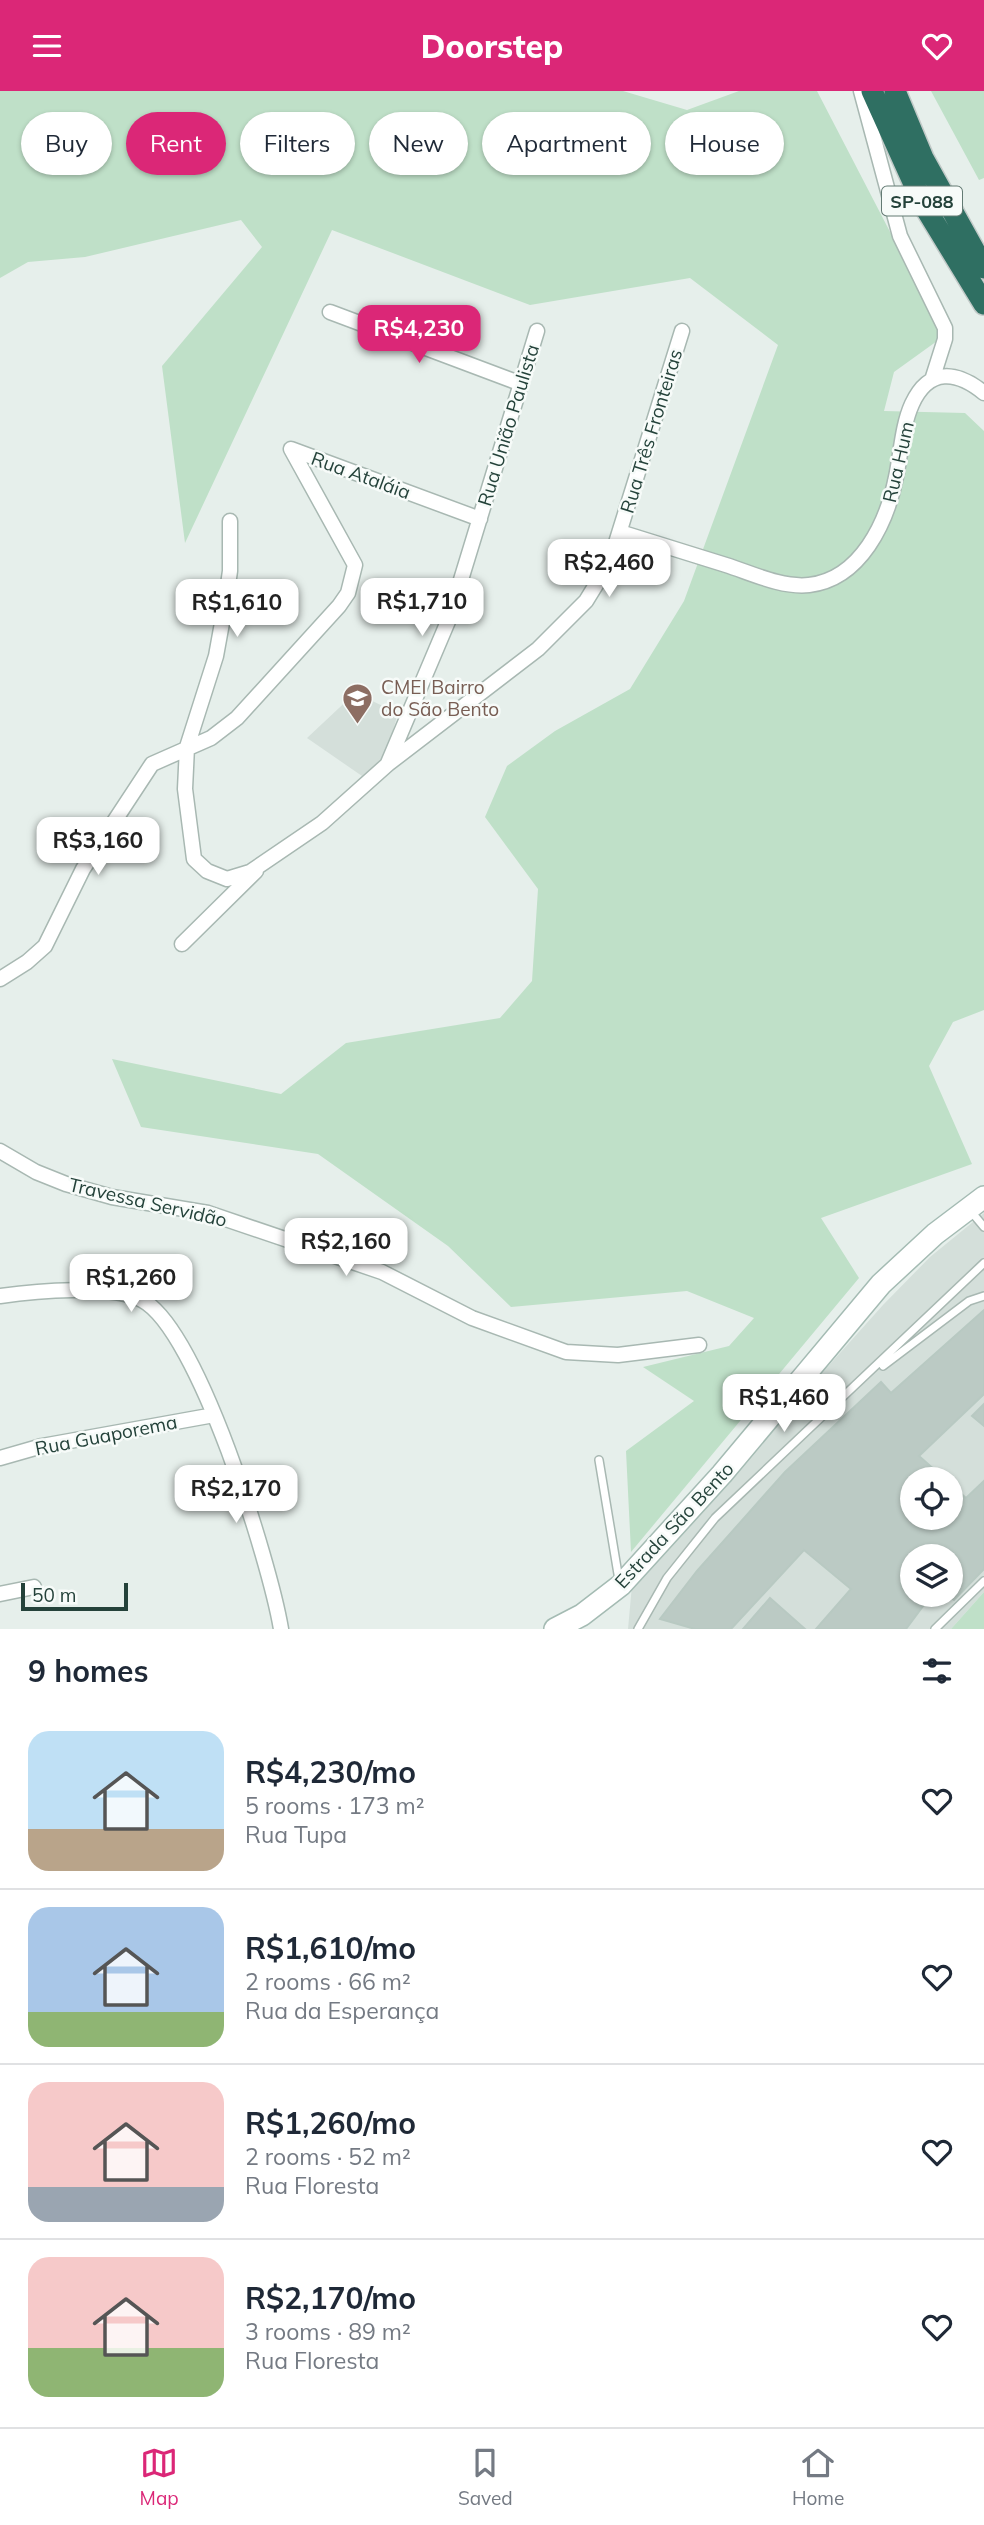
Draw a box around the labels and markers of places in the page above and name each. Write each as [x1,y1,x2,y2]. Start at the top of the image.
pin: R$4,230 [354,306,484,365]
pin: R$2,460 [544,539,674,599]
pin: R$1,710 [357,579,487,638]
pin: R$1,610 [172,580,302,639]
place label: CMEI Bairro do São Bento [381,675,499,721]
school or university icon: CMEI Bairro do São Bento [341,681,375,725]
pin: R$3,160 [33,817,163,877]
pin: R$2,160 [281,1219,411,1278]
pin: R$1,260 [66,1255,196,1314]
pin: R$1,460 [719,1375,849,1434]
pin: R$2,170 [171,1465,301,1525]

